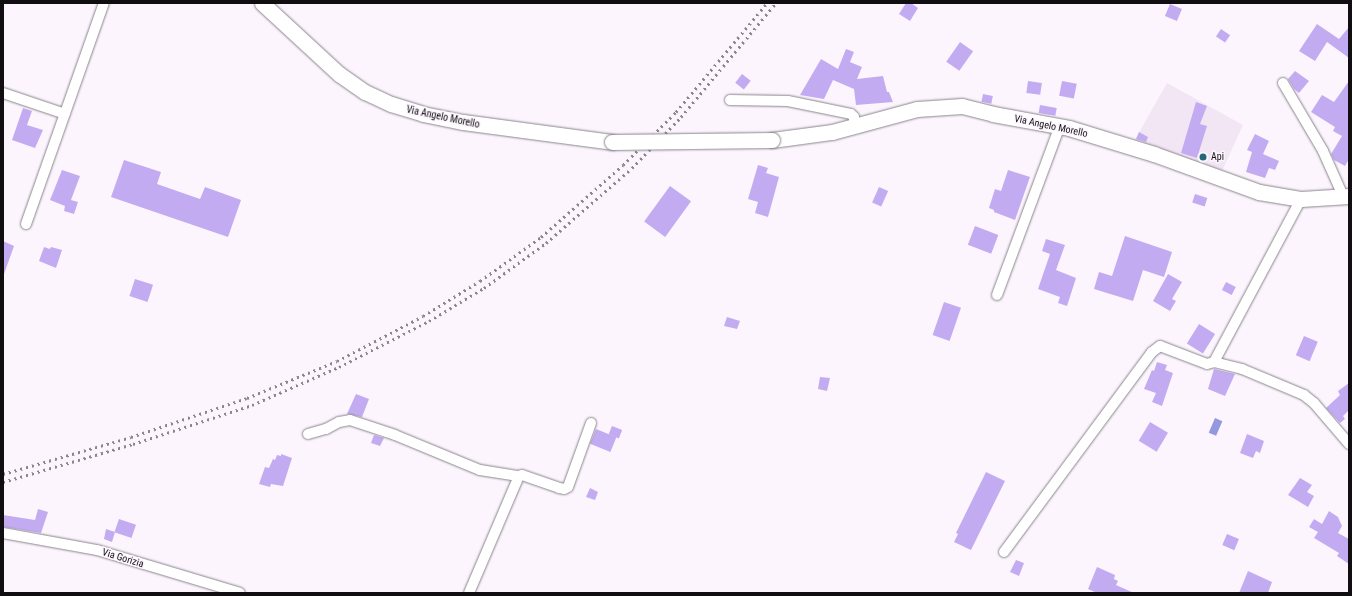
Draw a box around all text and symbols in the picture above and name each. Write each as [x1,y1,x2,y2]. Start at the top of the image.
street label: Via Angelo Morello [405,103,481,131]
street label: Via Angelo Morello [1013,112,1089,140]
place label: Api [1211,151,1224,163]
marker: Api [1198,152,1208,162]
street label: Via Gorizia [101,546,145,570]

